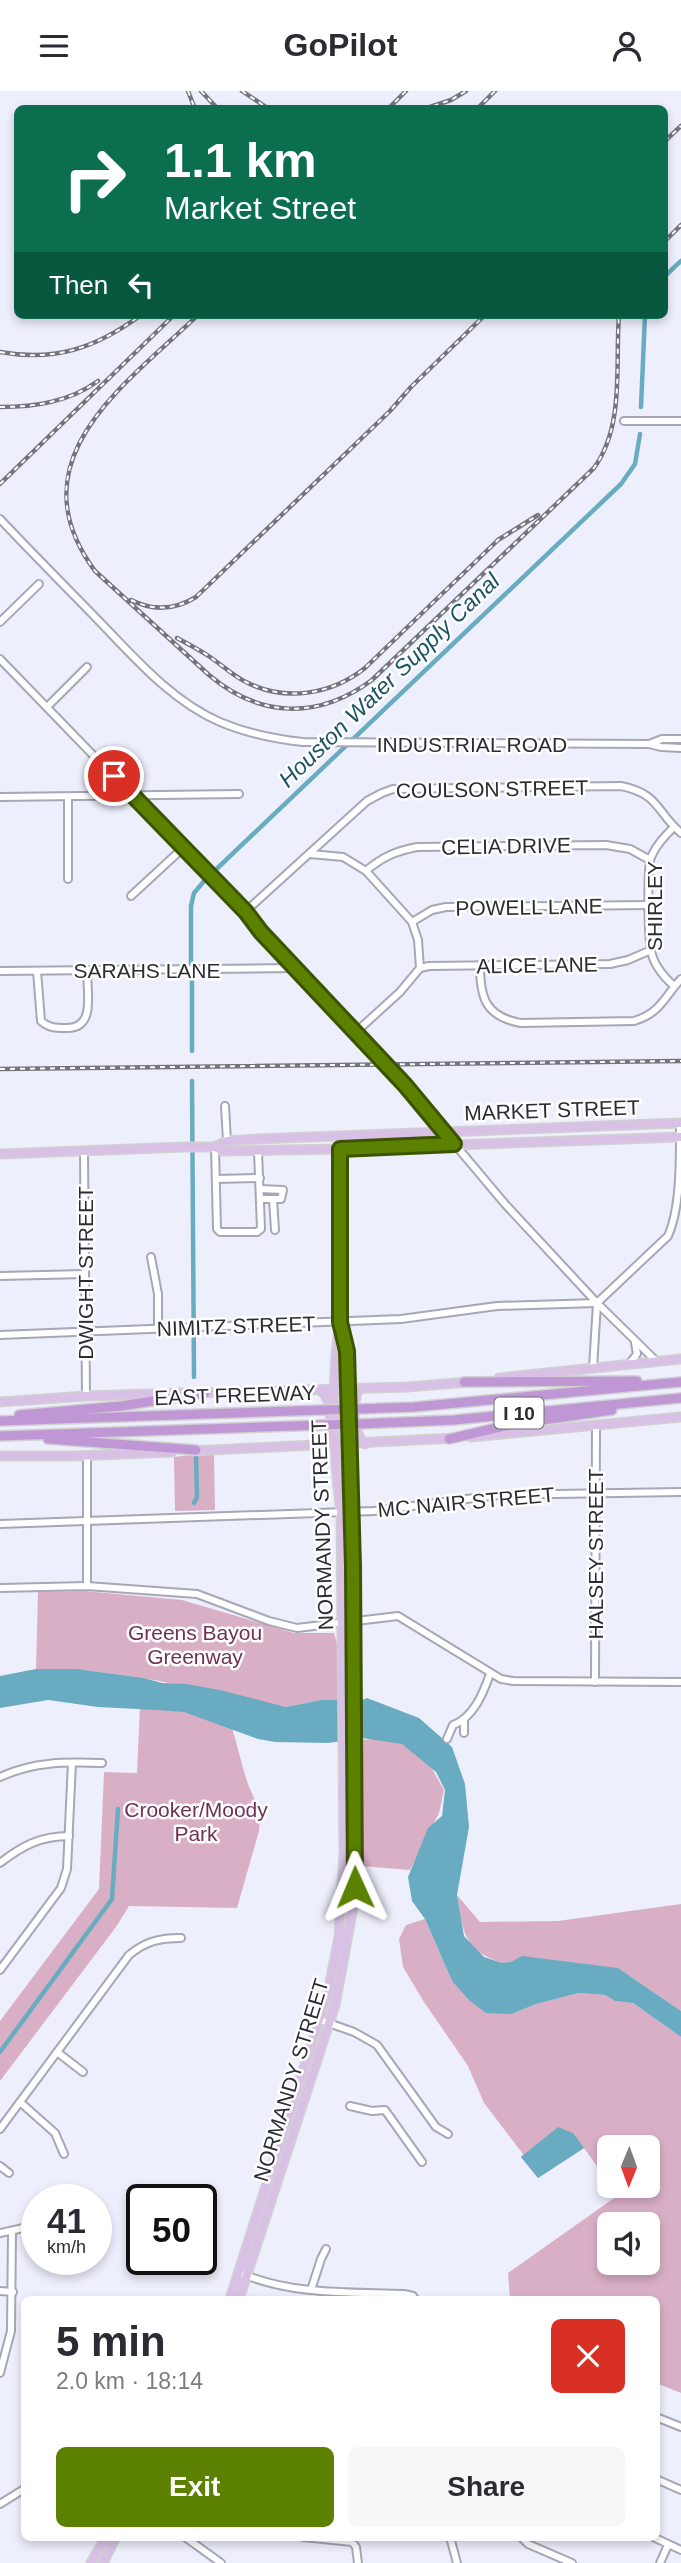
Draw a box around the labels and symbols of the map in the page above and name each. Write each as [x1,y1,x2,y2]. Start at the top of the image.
water label: Houston Water Supply Canal [273,567,505,792]
street label: INDUSTRIAL ROAD [377,733,567,756]
pin [84,746,144,806]
street label: COULSON STREET [396,776,589,802]
street label: CELIA DRIVE [441,833,571,859]
street label: SHIRLEY [643,861,666,951]
street label: POWELL LANE [455,894,603,920]
street label: ALICE LANE [476,952,598,978]
street label: SARAHS LANE [73,959,221,982]
street label: MARKET STREET [464,1095,640,1125]
street label: DWIGHT STREET [74,1186,97,1360]
street label: NIMITZ STREET [156,1312,316,1340]
street label: EAST FREEWAY [154,1381,316,1409]
road number: I 10 [494,1397,544,1429]
street label: NORMANDY STREET [307,1419,337,1631]
street label: HALSEY STREET [584,1468,607,1640]
street label: MC NAIR STREET [377,1483,556,1521]
park label: Greens Bayou Greenway [128,1621,262,1668]
park label: Crooker/Moody Park [124,1798,268,1845]
position arrow [318,1850,392,1924]
street label: NORMANDY STREET [249,1976,333,2184]
north arrow [597,2135,660,2198]
speed limit sign: 50 [126,2184,217,2275]

